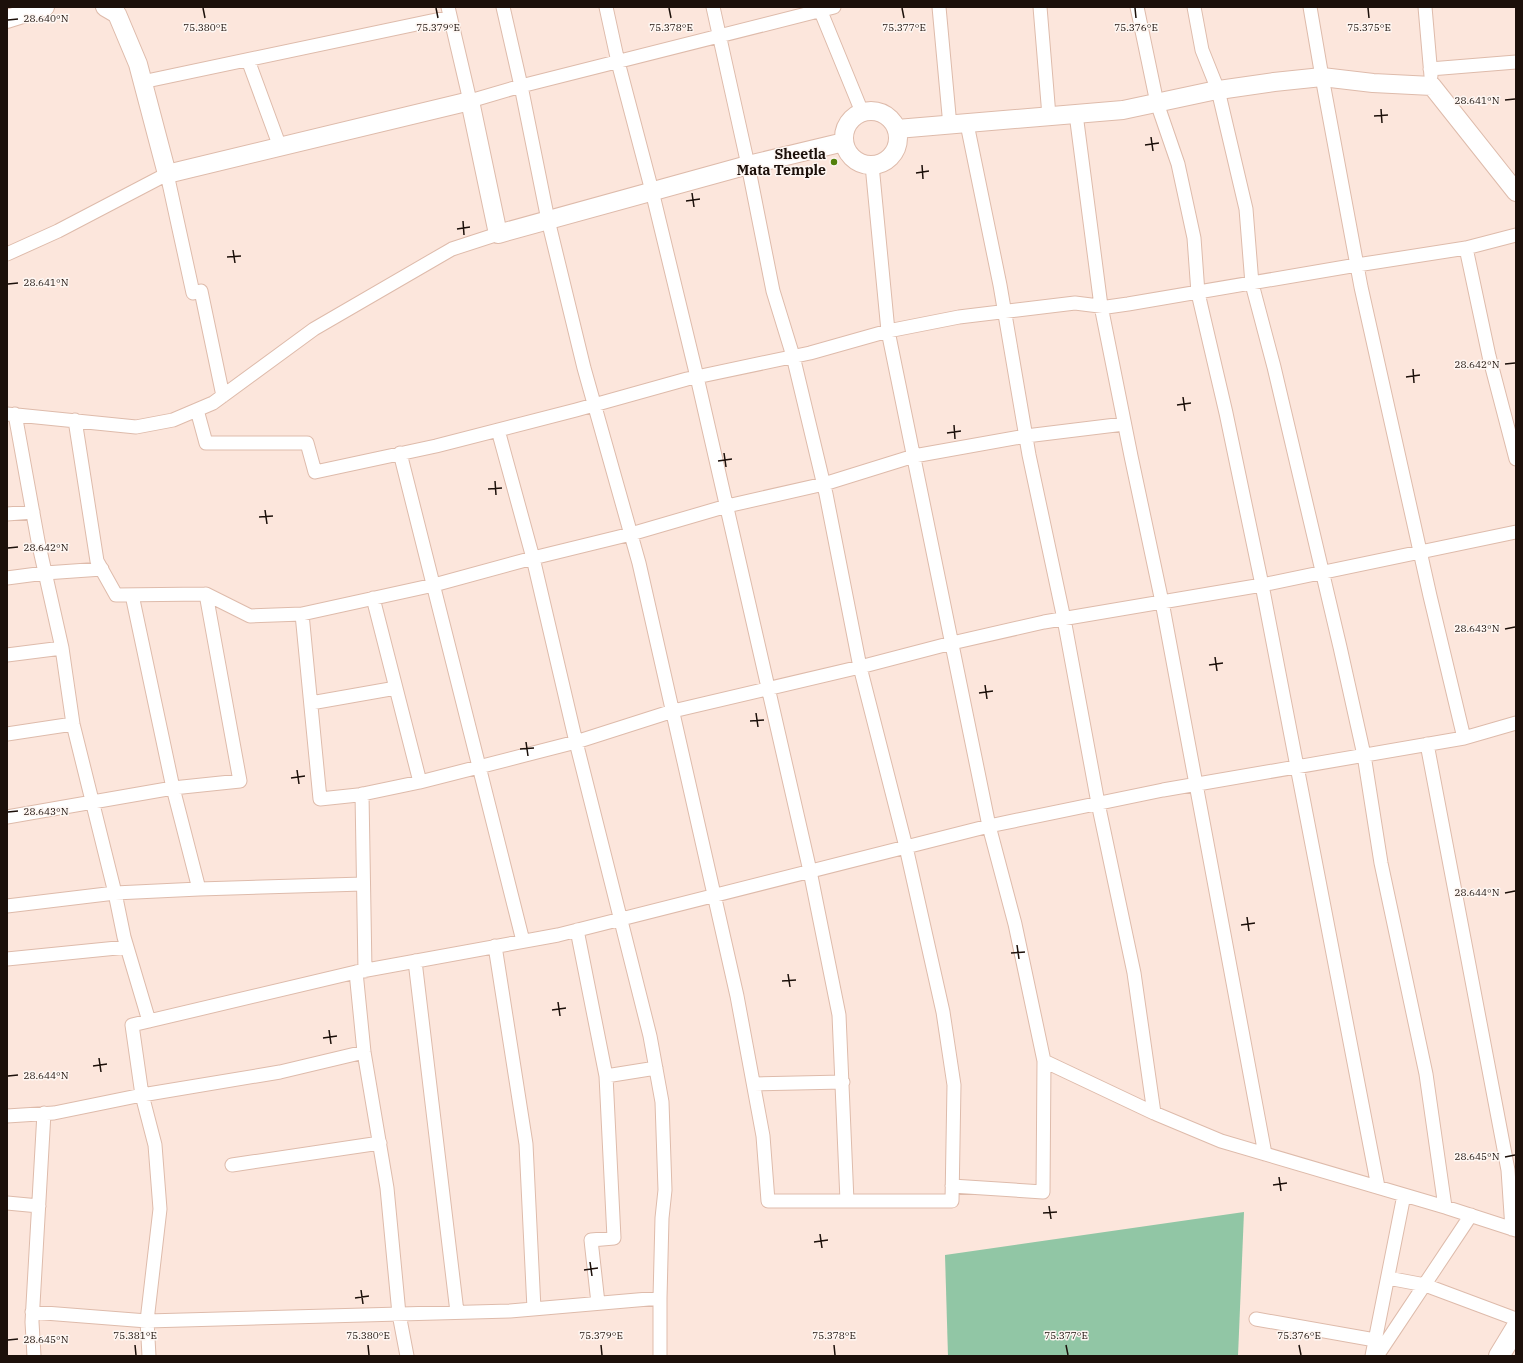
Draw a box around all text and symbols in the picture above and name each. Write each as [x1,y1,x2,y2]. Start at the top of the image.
text: 28.640°N [23,12,69,25]
text: 75.380°E [183,21,227,34]
text: 75.379°E [416,21,460,34]
text: 75.378°E [649,21,693,34]
text: 75.377°E [882,21,926,34]
text: 75.376°E [1114,21,1158,34]
text: 75.375°E [1347,21,1391,34]
text: 28.641°N [1454,94,1500,107]
place label: Sheetla Mata Temple [737,145,826,179]
marker: Sheetla Mata Temple [829,157,839,167]
text: 28.641°N [23,276,69,289]
text: 28.642°N [1454,358,1500,371]
text: 28.642°N [23,541,69,554]
text: 28.643°N [1454,622,1500,635]
text: 28.643°N [23,805,69,818]
text: 28.644°N [1454,886,1500,899]
text: 28.644°N [23,1069,69,1082]
text: 28.645°N [1454,1150,1500,1163]
text: 75.381°E [113,1329,157,1342]
text: 75.380°E [346,1329,390,1342]
text: 75.379°E [579,1329,623,1342]
text: 75.378°E [812,1329,856,1342]
text: 75.377°E [1044,1329,1088,1342]
text: 75.376°E [1277,1329,1321,1342]
text: 28.645°N [23,1333,69,1346]

